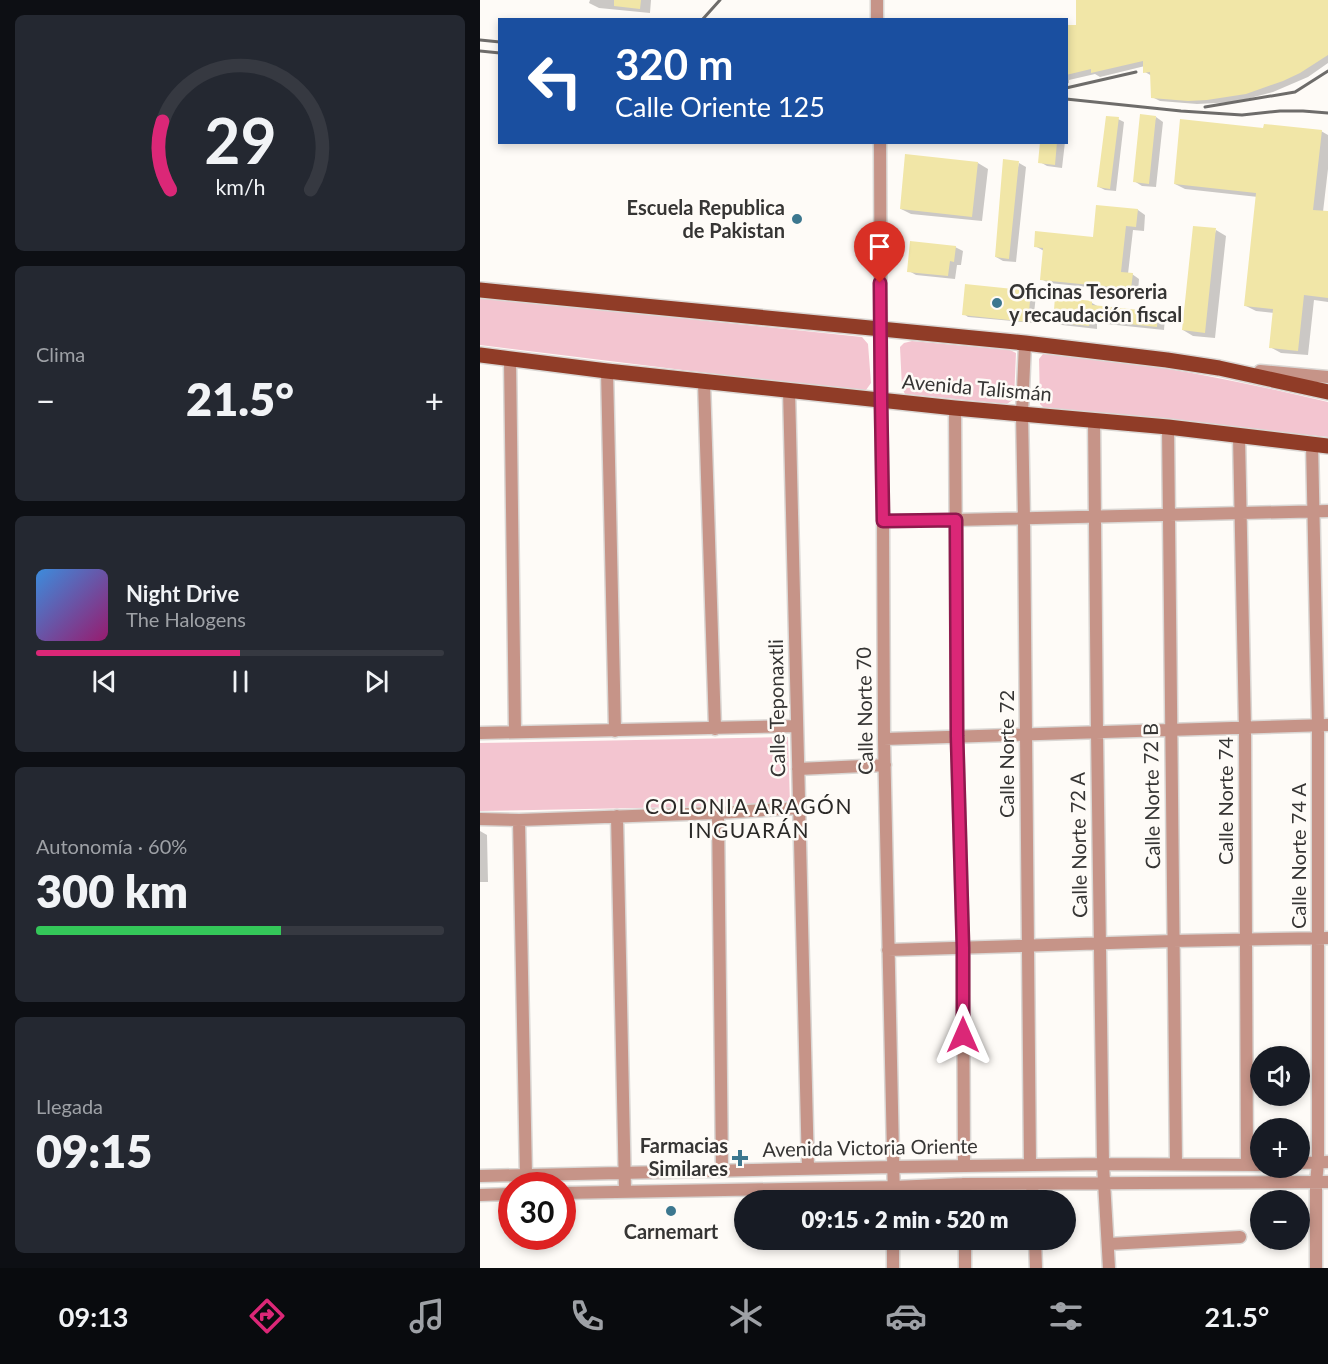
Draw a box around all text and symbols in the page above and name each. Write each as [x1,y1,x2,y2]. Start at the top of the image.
text: 320 m [615,39,733,89]
icon: left [516,42,594,120]
text: Calle Oriente 125 [615,90,825,123]
text: 29 [204,102,276,177]
text: km/h [215,174,265,200]
place label: Escuela Republica de Pakistan [627,195,785,242]
marker: Escuela Republica de Pakistan [790,212,804,226]
pin [854,221,905,283]
icon: arrive [863,230,896,263]
place label: Oficinas Tesoreria y recaudación fiscal [1009,279,1182,326]
marker: Oficinas Tesoreria y recaudación fiscal [990,296,1004,310]
text: Clima [36,342,85,366]
street label: Avenida Talismán [901,369,1053,406]
text: 21.5° [186,372,294,426]
text: − [36,380,55,420]
text: + [425,380,444,420]
text: Night Drive [126,580,239,607]
text: The Halogens [126,607,246,631]
street label: Calle Teponaxtli [763,639,789,777]
street label: Calle Norte 70 [851,647,877,775]
icon: previous [88,665,121,698]
icon: pause [224,665,257,698]
icon: next [360,665,393,698]
street label: Calle Norte 72 [994,690,1018,818]
street label: Calle Norte 72 B [1138,723,1164,869]
street label: Calle Norte 74 [1213,737,1237,865]
street label: Calle Norte 72 A [1065,771,1091,918]
street label: Calle Norte 74 A [1286,783,1310,929]
district label: COLONIA ARAGÓN INGUARÁN [645,793,853,842]
text: Autonomía · 60% [36,834,187,858]
text: 300 km [36,864,188,918]
position arrow [931,1003,995,1067]
map controls [1250,1046,1310,1250]
button: sound [1250,1046,1310,1106]
text: Llegada [36,1094,103,1118]
button: + [1250,1118,1310,1178]
text: 09:15 [36,1124,152,1178]
place label: Farmacias Similares [640,1133,728,1180]
street label: Avenida Victoria Oriente [762,1133,978,1161]
marker: Farmacias Similares [733,1151,747,1165]
speed limit sign: 30 [498,1172,576,1250]
button: − [1250,1190,1310,1250]
marker: Carnemart [664,1204,678,1218]
text: 09:15 · 2 min · 520 m [802,1206,1008,1233]
place label: Carnemart [624,1219,719,1243]
icon: directions [246,1295,288,1337]
icon: music [406,1295,448,1337]
icon: phone [566,1295,608,1337]
icon: climate [725,1295,767,1337]
icon: car [885,1295,927,1337]
icon: filters [1045,1295,1087,1337]
text: 09:13 [59,1300,128,1333]
text: 21.5° [1204,1300,1269,1333]

